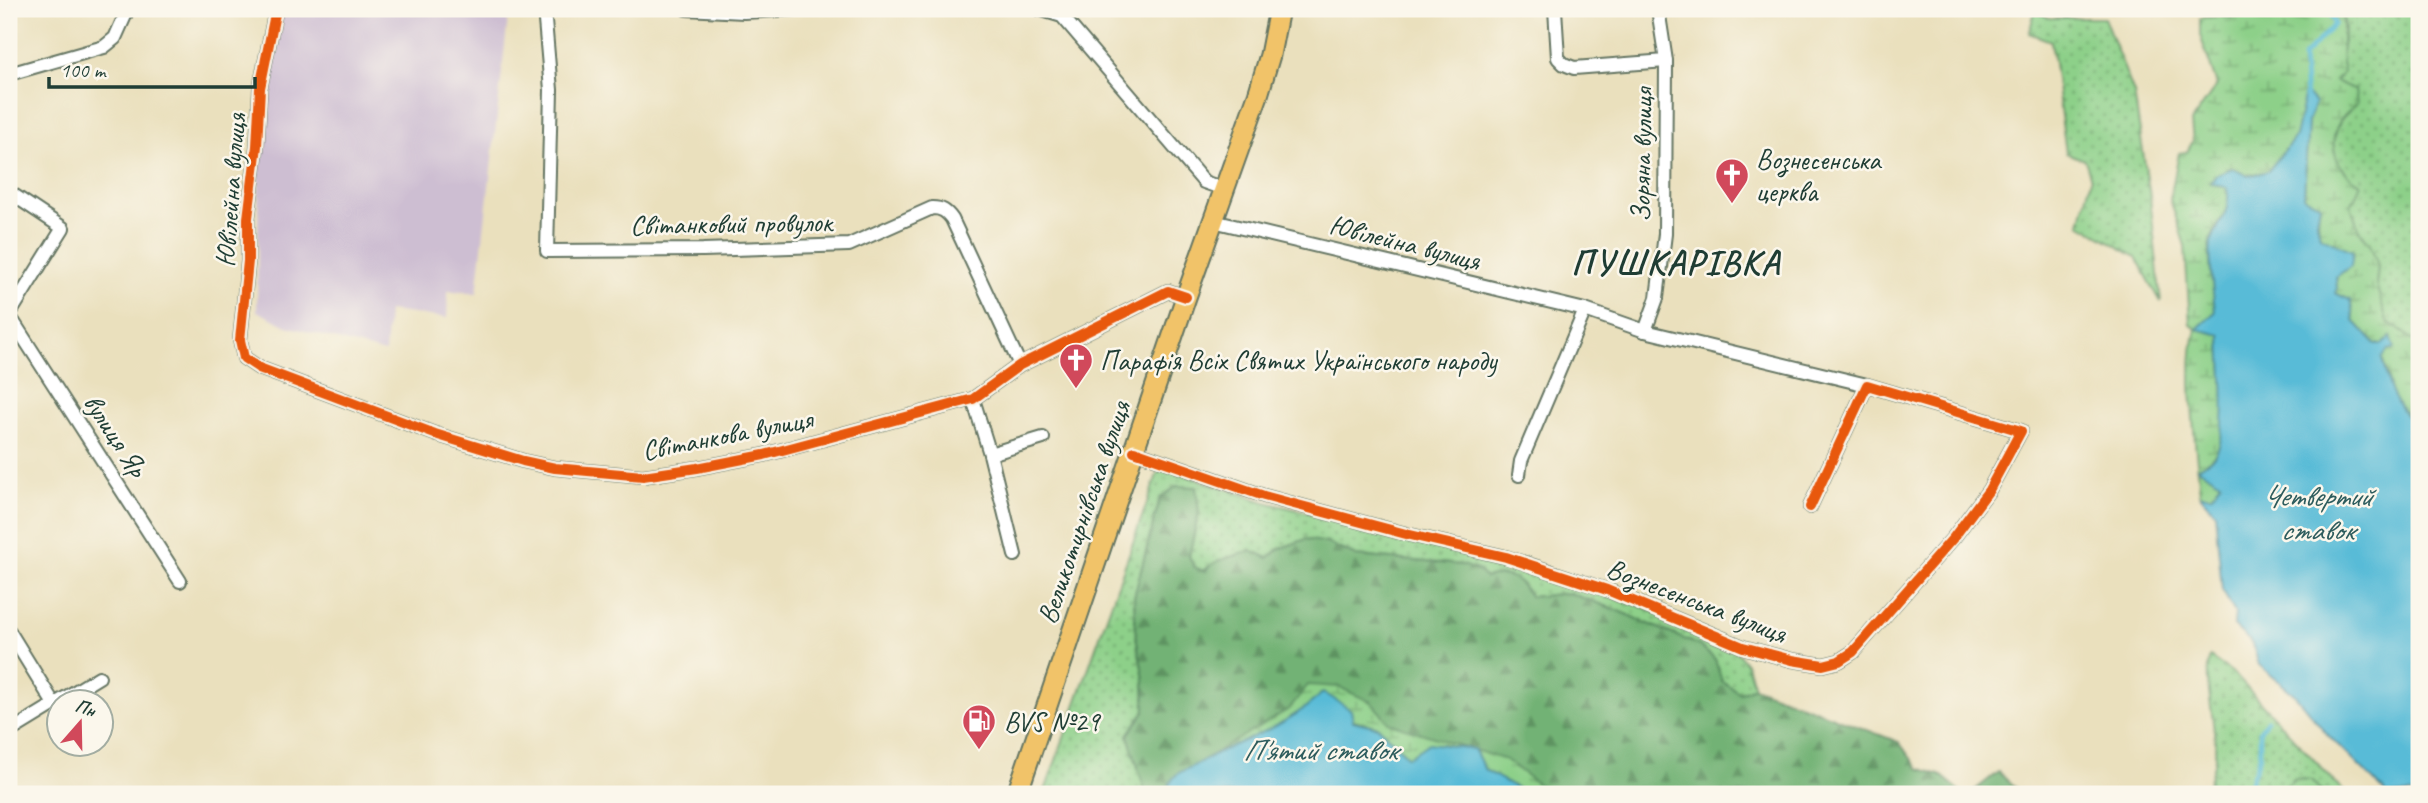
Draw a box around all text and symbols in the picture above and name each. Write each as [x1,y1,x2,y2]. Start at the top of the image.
scale bar [49,46,256,90]
text: 100 m [60,57,107,83]
street label: Зоряна вулиця [1623,85,1660,222]
street label: Ювілейна вулиця [208,111,253,268]
place label: Вознесенська церква [1756,142,1882,209]
church icon: Вознесенська церква [1713,156,1751,205]
street label: Світанковий провулок [630,204,835,243]
street label: Ювілейна вулиця [1326,207,1485,278]
district label: ПУШКАРІВКА [1571,240,1781,285]
church icon: Парафія Всіх Святих Українського народу [1057,341,1095,390]
place label: Парафія Всіх Святих Українського народу [1100,343,1499,378]
street label: вулиця Яр [76,387,156,485]
street label: Великотирнівська вулиця [1029,395,1138,628]
street label: Світанкова вулиця [639,400,817,468]
water label: Четвертий ставок [2263,477,2377,549]
street label: Вознесенська вулиця [1602,550,1792,652]
north arrow [46,688,116,758]
text: Пн [72,693,100,723]
fuel station icon: BVS №29 [960,702,998,751]
place label: BVS №29 [1004,704,1102,739]
water label: П'ятий ставок [1243,731,1403,769]

